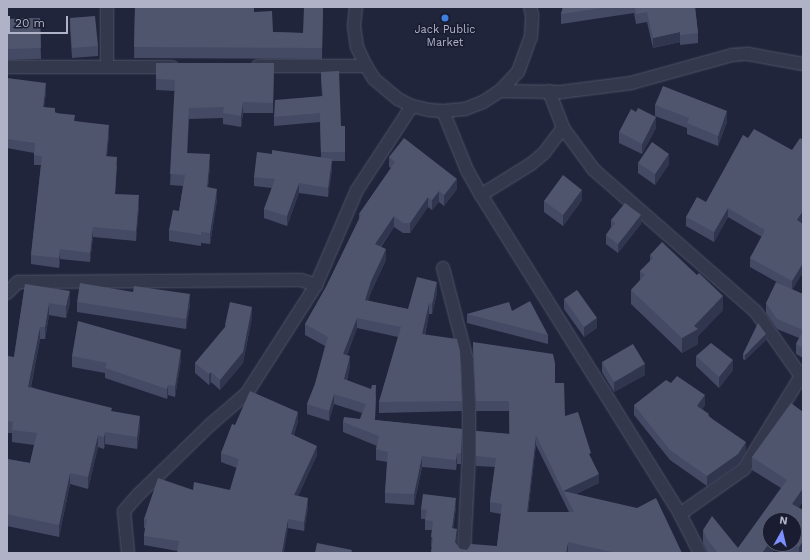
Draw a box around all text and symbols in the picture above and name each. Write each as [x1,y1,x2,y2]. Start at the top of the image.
scale bar [10,8,70,34]
marker: Jack Public Market [440,13,450,23]
text: 20 m [15,16,45,30]
place label: Jack Public Market [414,24,476,50]
north arrow [762,512,802,552]
text: N [779,514,789,528]

